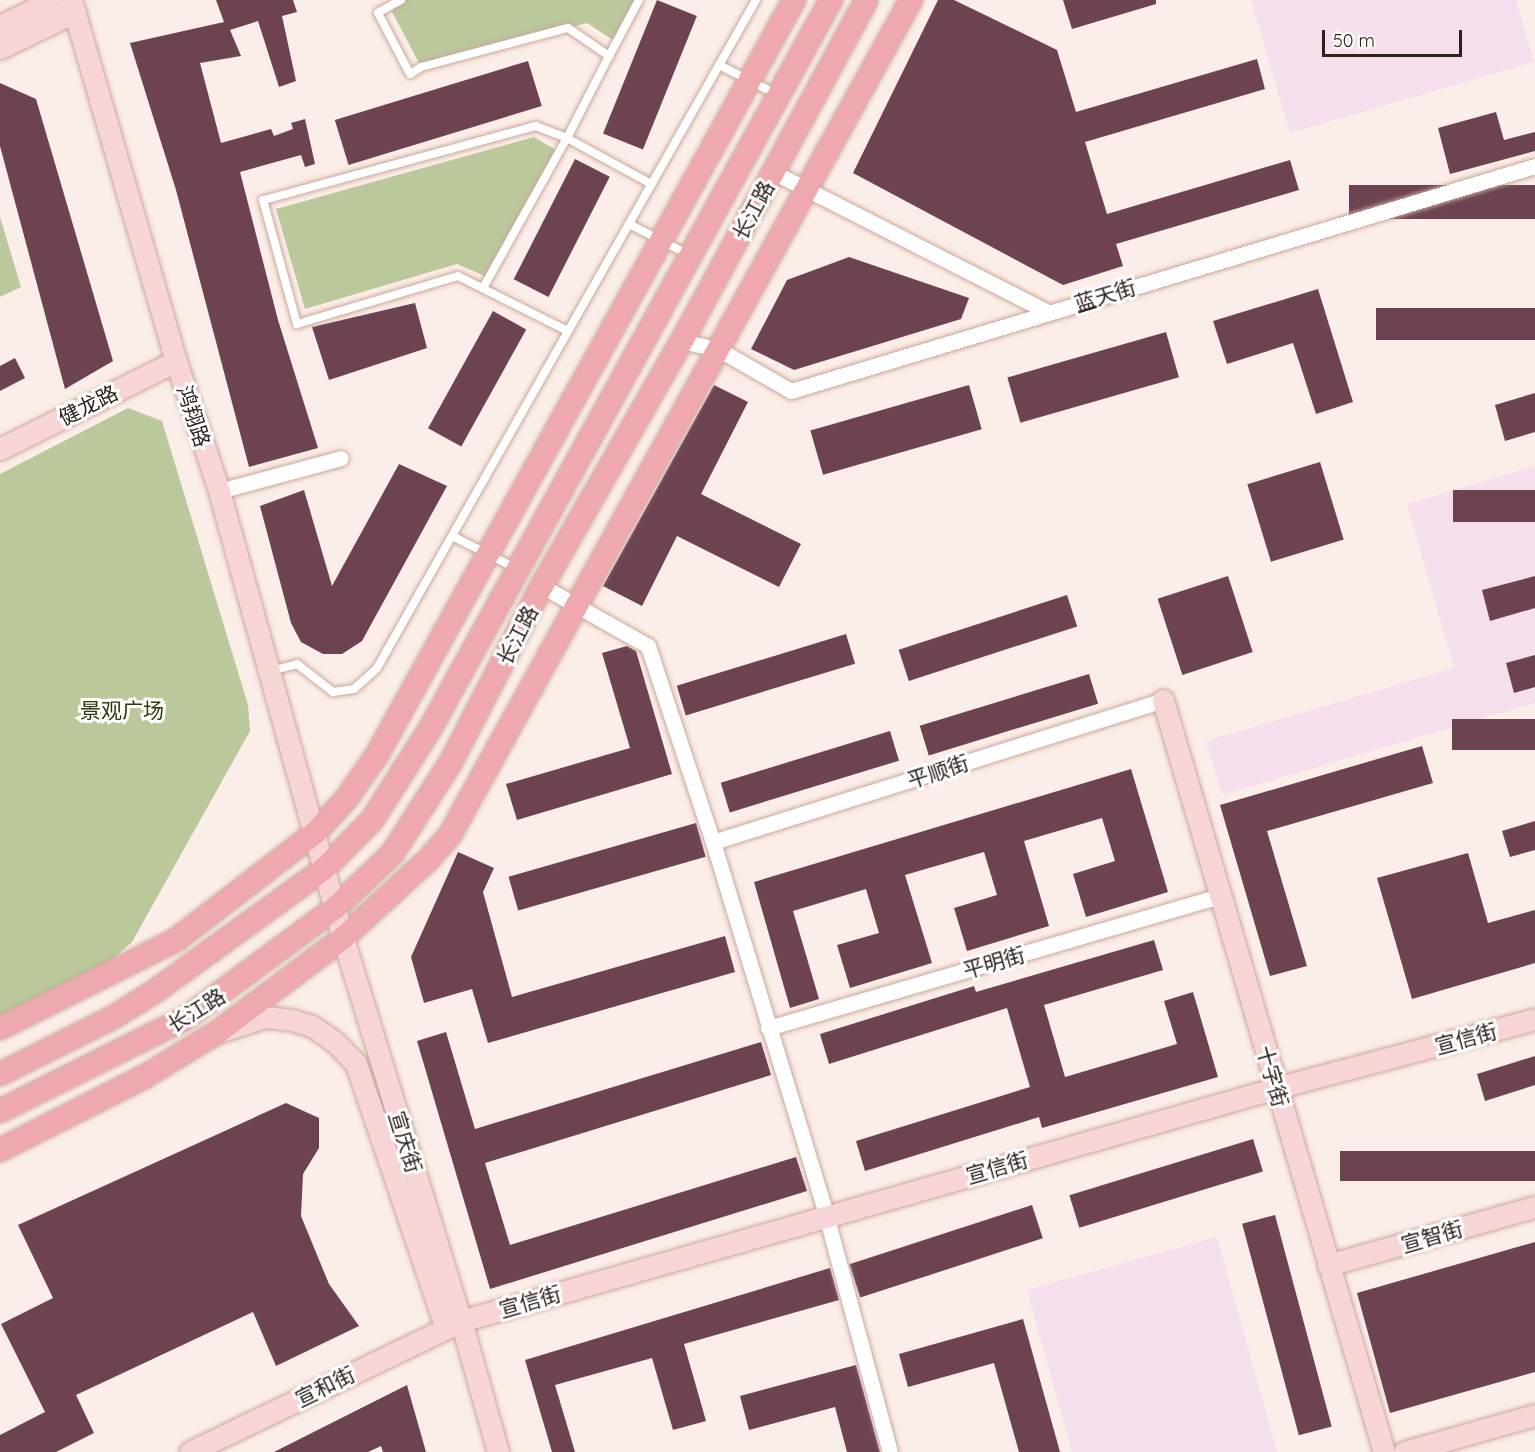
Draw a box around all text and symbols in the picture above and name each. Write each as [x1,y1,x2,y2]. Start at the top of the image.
scale bar [1325,18,1464,56]
text: 50 m [1333,29,1375,52]
street label: 长江路 [727,176,779,244]
street label: 蓝天街 [1071,274,1139,316]
street label: 健龙路 [54,379,122,431]
street label: 鸿翔路 [172,382,216,450]
street label: 长江路 [491,601,543,669]
park label: 景观广场 [80,697,164,723]
street label: 平顺街 [904,749,972,793]
street label: 平明街 [960,941,1028,983]
street label: 长江路 [163,983,229,1037]
street label: 宣信街 [1432,1018,1500,1058]
street label: 十字街 [1252,1042,1294,1110]
street label: 宣庆街 [385,1108,427,1176]
street label: 宣信街 [963,1146,1031,1188]
street label: 宣智街 [1398,1215,1466,1257]
street label: 宣信街 [496,1280,564,1322]
street label: 宣和街 [291,1361,359,1411]

